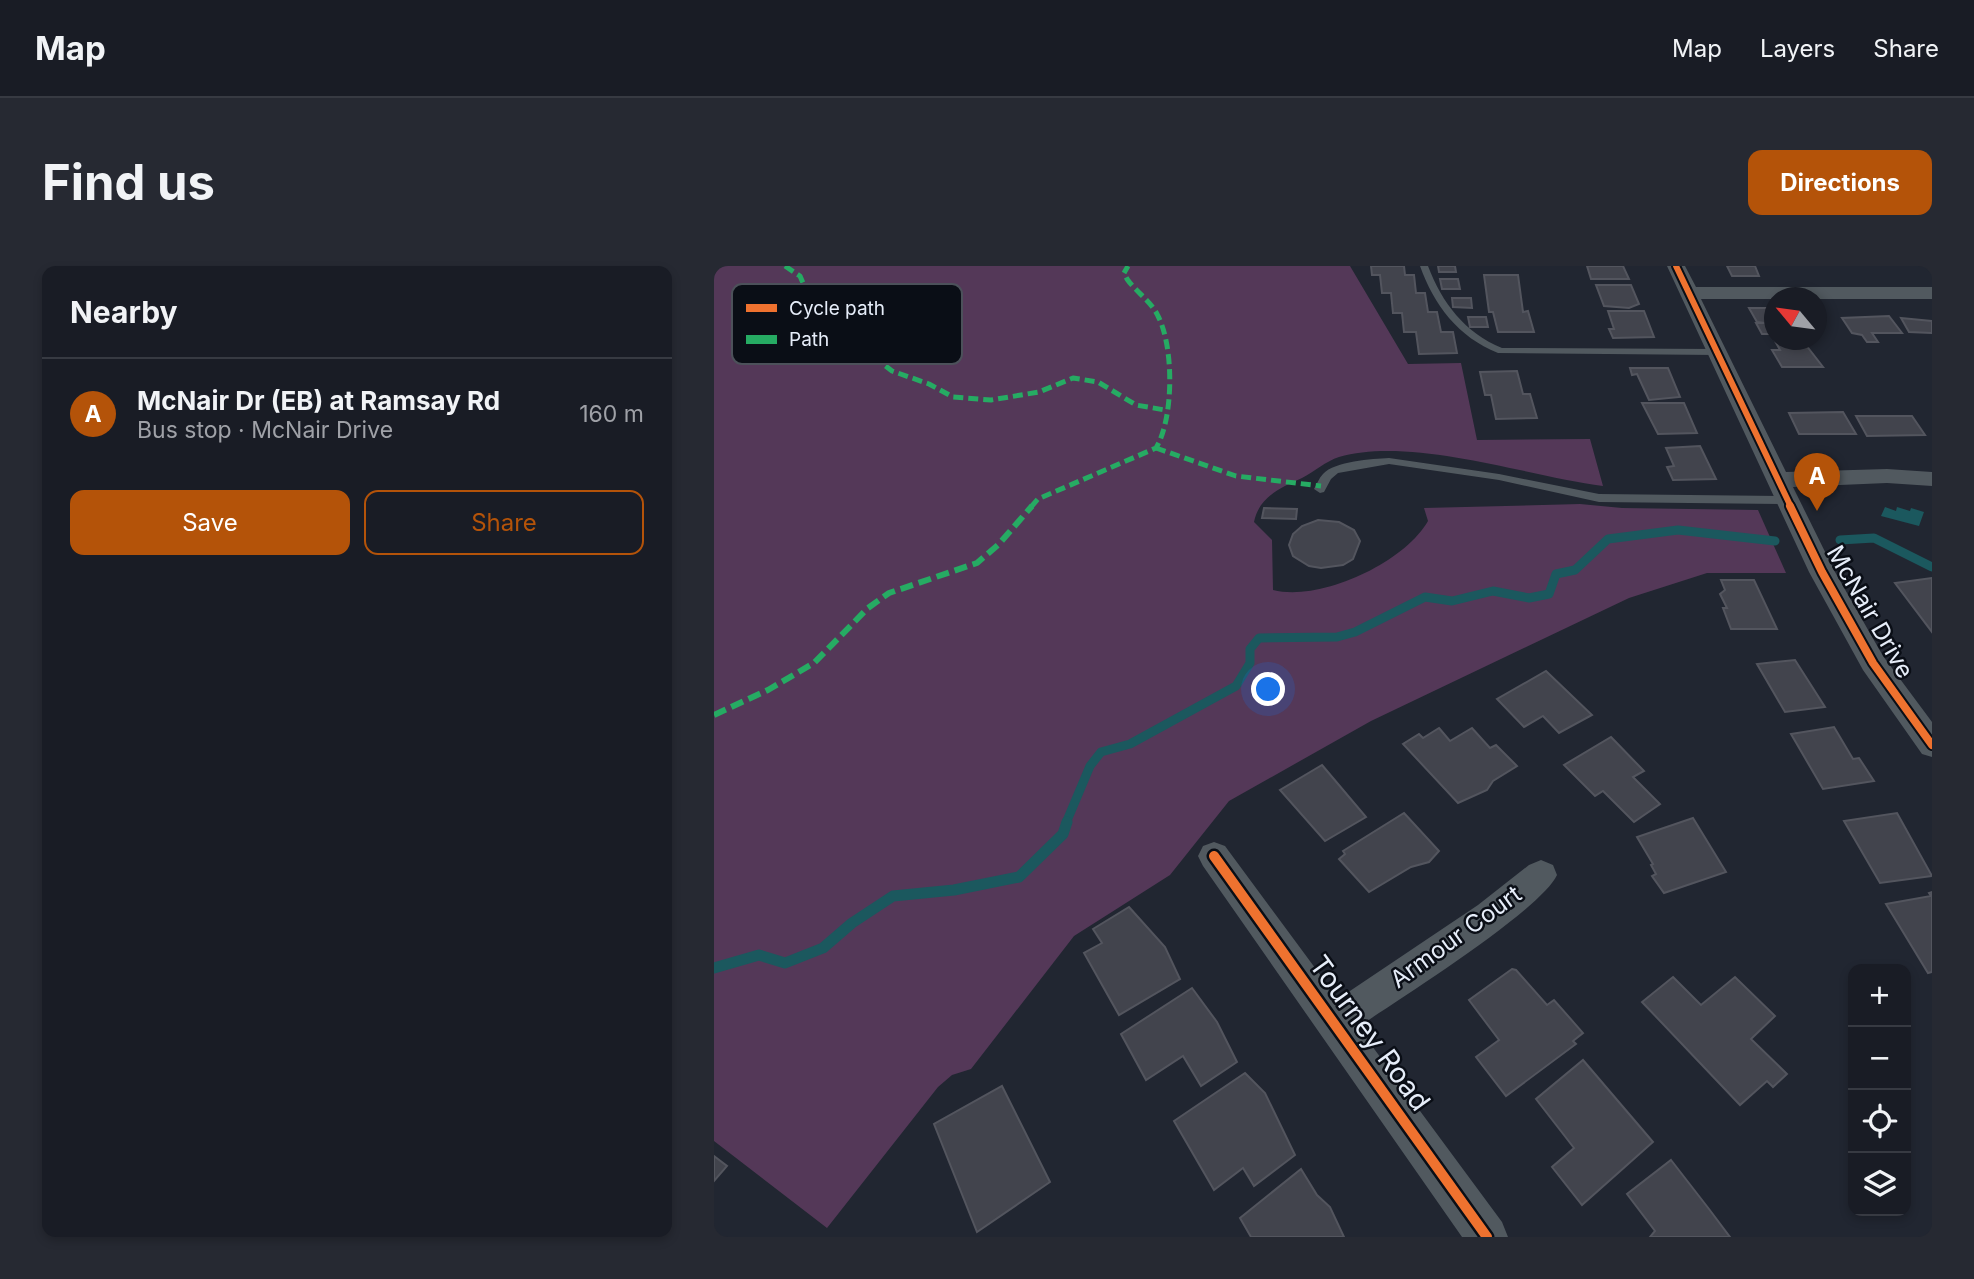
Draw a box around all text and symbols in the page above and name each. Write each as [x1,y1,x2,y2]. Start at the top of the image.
text: Map [35,28,106,68]
text: Map [1672,34,1722,63]
text: Layers [1760,34,1835,63]
text: Share [1873,34,1939,63]
button: Directions [1748,150,1932,215]
text: Find us [42,153,215,212]
legend [732,284,962,364]
north arrow [1764,287,1827,350]
text: Nearby [70,294,178,330]
text: Cycle path [789,297,885,320]
text: Path [789,328,829,351]
text: McNair Dr (EB) at Ramsay Rd [137,385,500,416]
text: A [84,400,102,428]
text: 160 m [579,400,644,428]
text: Bus stop · McNair Drive [137,416,393,444]
pin: A [1794,453,1840,511]
button: Save [70,490,350,555]
button: Share [364,490,644,555]
street label: McNair Drive [1821,540,1920,683]
your location [1251,672,1285,706]
street label: Armour Court [1385,879,1527,994]
street label: Tourney Road [1302,949,1438,1117]
map controls [1848,964,1911,1216]
button: + [1848,964,1911,1027]
button: − [1848,1027,1911,1090]
button: locate [1848,1090,1911,1153]
button: layers [1848,1153,1911,1216]

